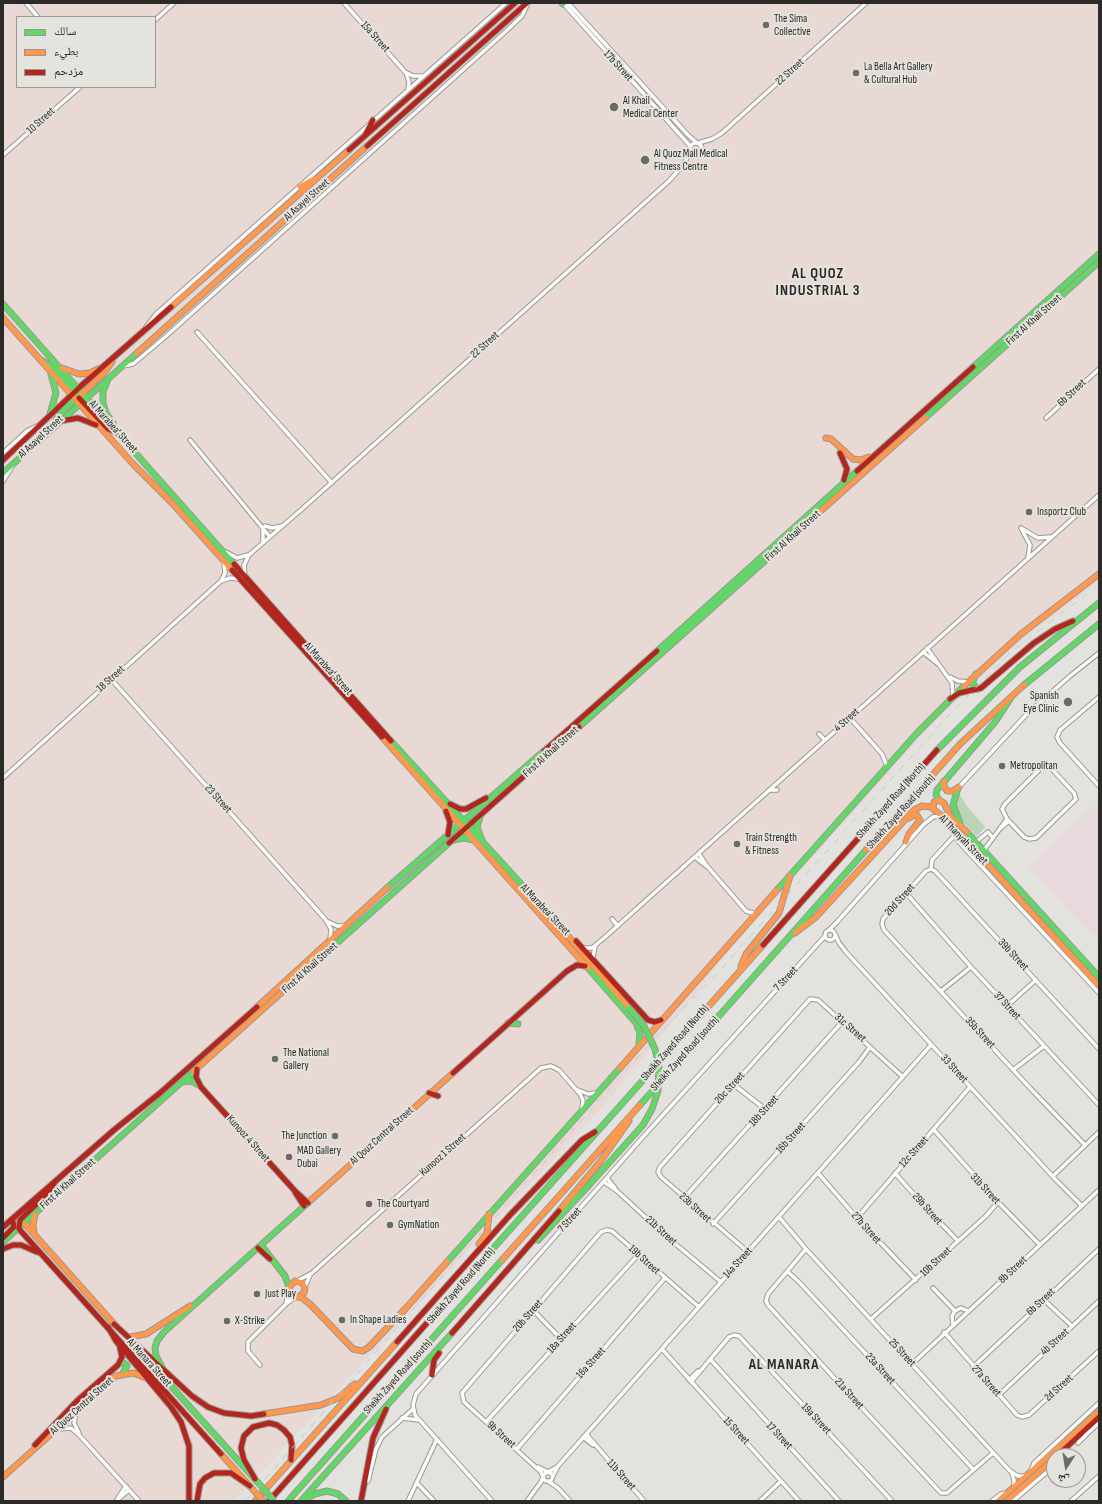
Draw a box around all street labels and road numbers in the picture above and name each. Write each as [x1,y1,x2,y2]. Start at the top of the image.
street label: 15a Street [358,19,392,55]
street label: 17b Street [600,48,636,84]
street label: 22 Street [773,56,807,88]
street label: 10 Street [24,105,58,137]
street label: Al Asayel Street [281,176,333,224]
street label: First Al Khail Street [1004,292,1064,348]
street label: 22 Street [468,329,502,361]
street label: 6b Street [1055,376,1089,410]
street label: Al Marabea' Street [86,398,140,456]
street label: Al Asayel Street [16,413,66,461]
street label: First Al Khail Street [763,508,823,564]
street label: Al Marabea' Street [301,640,355,698]
street label: 18 Street [94,663,128,695]
street label: 4 Street [832,705,862,735]
street label: First Al Khail Street [521,724,581,780]
street label: Sheikh Zayed Road (North) [854,761,928,841]
street label: Sheikh Zayed Road (south) [864,772,938,852]
street label: 23 Street [202,782,234,816]
street label: Al Thanyah Street [936,812,990,868]
street label: Al Marabea' Street [517,881,573,939]
street label: 20d Street [882,881,918,919]
street label: 39b Street [995,936,1031,974]
street label: First Al Khail Street [280,940,340,996]
street label: 7 Street [771,964,801,994]
street label: 37 Street [991,989,1023,1023]
street label: Sheikh Zayed Road (North) [638,1002,712,1084]
street label: 31c Street [831,1011,869,1045]
street label: Sheikh Zayed Road (south) [648,1014,722,1094]
street label: 35b Street [962,1014,998,1052]
street label: 33 Street [938,1052,970,1086]
street label: 20c Street [712,1069,748,1107]
street label: 18b Street [746,1092,782,1130]
street label: Al Qouz Central Street [348,1104,416,1168]
street label: Kunooz 4 Street [224,1113,272,1165]
street label: 16b Street [773,1119,809,1157]
street label: Kunooz 1 Street [417,1131,469,1179]
street label: 12c Street [896,1134,932,1170]
street label: First Al Khail Street [38,1156,98,1212]
street label: 31b Street [967,1171,1003,1207]
street label: 23b Street [676,1190,714,1226]
street label: 29b Street [909,1190,945,1228]
street label: 7 Street [555,1205,585,1235]
street label: 27b Street [848,1209,884,1247]
street label: 21b Street [642,1213,680,1249]
street label: 19b Street [625,1242,663,1278]
street label: 10b Street [918,1244,954,1280]
street label: Sheikh Zayed Road (North) [424,1245,498,1327]
street label: 14a Street [721,1245,755,1281]
street label: 8b Street [996,1253,1030,1287]
street label: 6b Street [1024,1285,1058,1319]
street label: 20b Street [510,1297,546,1335]
street label: 18a Street [544,1320,580,1356]
street label: 4b Street [1038,1326,1072,1358]
street label: Al Manara Street [124,1336,174,1390]
street label: 25 Street [886,1336,918,1370]
street label: Sheikh Zayed Road (south) [361,1337,435,1417]
street label: 16a Street [573,1345,609,1381]
street label: 23a Street [862,1350,898,1388]
street label: 27a Street [968,1362,1004,1400]
street label: 2d Street [1042,1372,1076,1404]
street label: Al Quoz Central Street [48,1374,116,1438]
street label: 21a Street [831,1376,867,1412]
street label: 19a Street [798,1401,834,1437]
street label: 15 Street [720,1414,752,1448]
street label: 9b Street [484,1419,518,1451]
street label: 17 Street [763,1419,795,1453]
street label: 11b Street [604,1457,638,1493]

